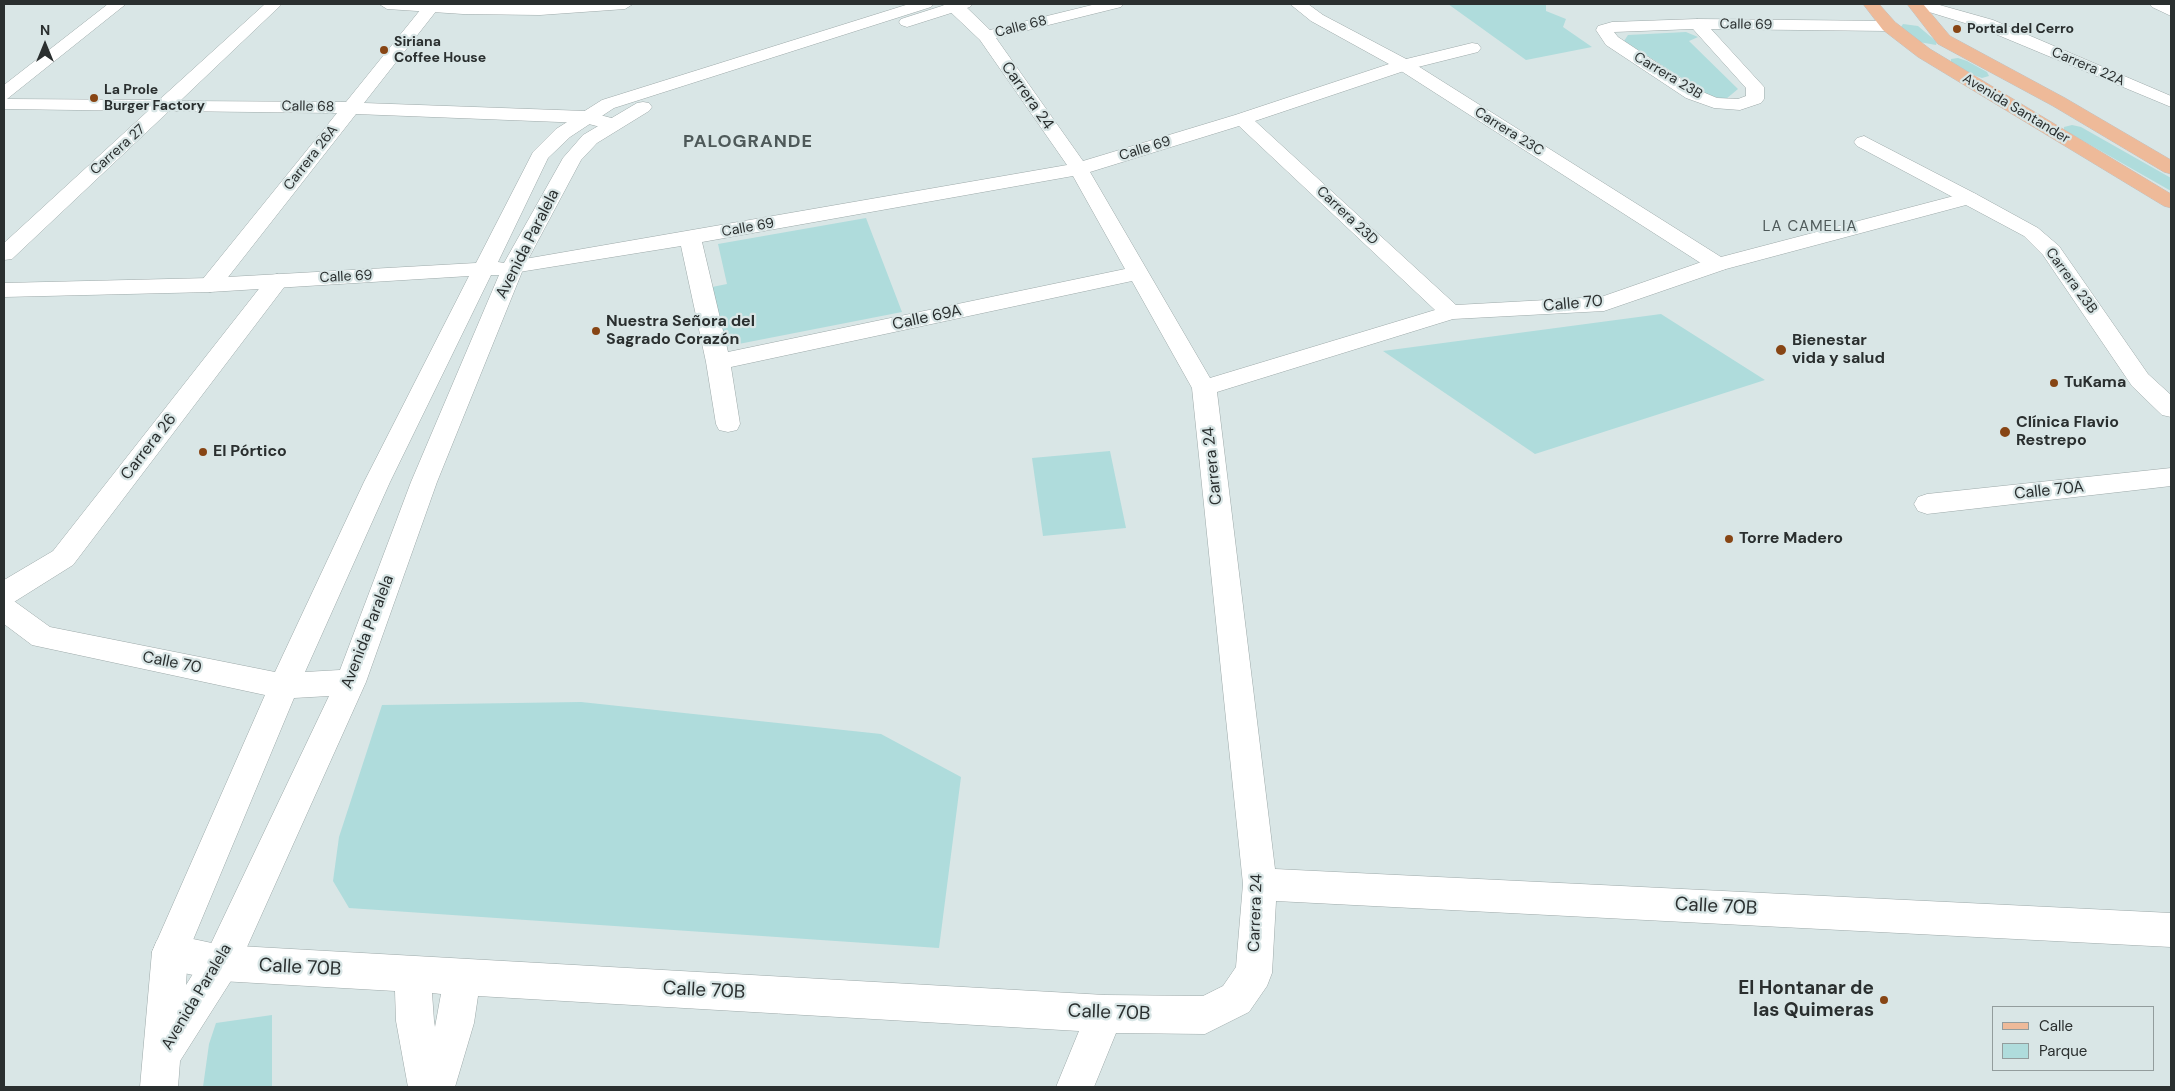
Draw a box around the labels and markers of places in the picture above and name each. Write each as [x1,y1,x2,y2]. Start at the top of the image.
place label: Portal del Cerro [1967,21,2074,37]
marker: Portal del Cerro [1951,23,1963,35]
place label: Siriana Coffee House [394,34,486,66]
marker: Siriana Coffee House [378,44,390,56]
place label: La Prole Burger Factory [104,82,205,114]
marker: La Prole Burger Factory [88,92,100,104]
place label: Nuestra Señora del Sagrado Corazón [606,312,755,350]
marker: Nuestra Señora del Sagrado Corazón [590,325,602,337]
place label: Bienestar vida y salud [1792,331,1885,369]
marker: Bienestar vida y salud [1774,343,1788,357]
place label: TuKama [2064,373,2126,393]
marker: TuKama [2048,377,2060,389]
place label: Clínica Flavio Restrepo [2016,413,2119,451]
marker: Clínica Flavio Restrepo [1998,425,2012,439]
place label: El Pórtico [213,442,287,462]
marker: El Pórtico [197,446,209,458]
place label: Torre Madero [1739,529,1843,549]
marker: Torre Madero [1723,533,1735,545]
place label: El Hontanar de las Quimeras [1738,978,1874,1022]
marker: El Hontanar de las Quimeras [1878,994,1890,1006]

